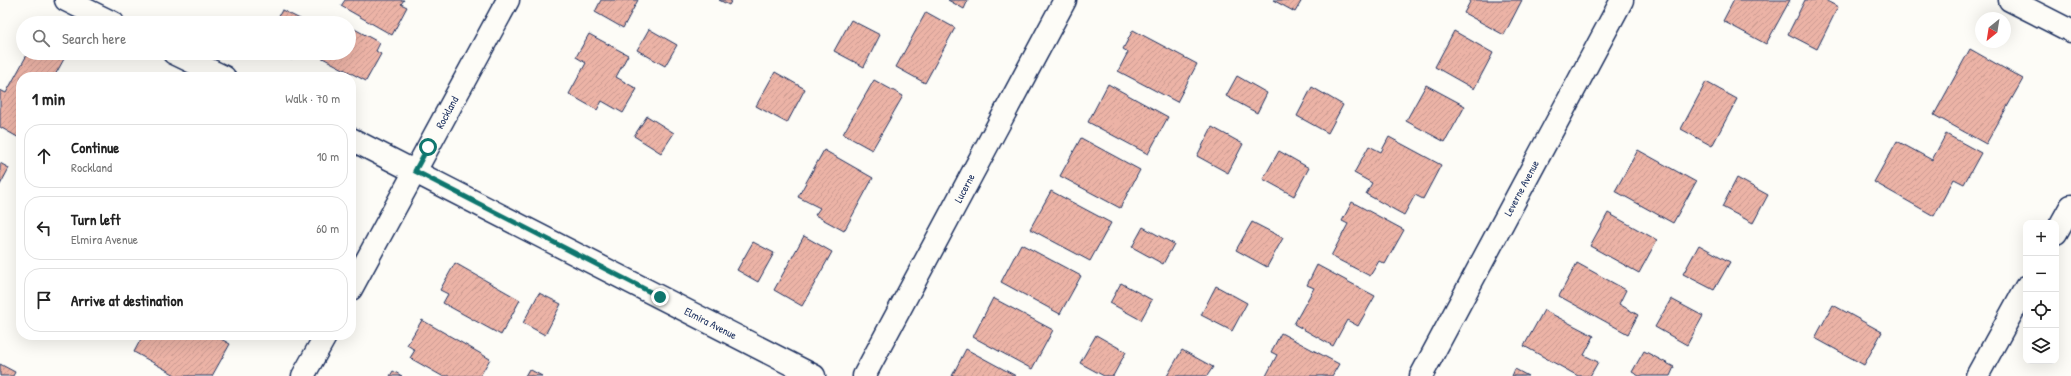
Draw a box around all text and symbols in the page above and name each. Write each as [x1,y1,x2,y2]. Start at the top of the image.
north arrow [1975,12,2011,48]
search box [16,16,356,60]
icon: search [30,27,52,49]
text: Search here [62,28,126,49]
text: 1 min [32,87,65,110]
text: Walk · 70 m [285,89,340,107]
street label: Rockland [432,93,462,131]
text: Continue [71,137,119,158]
route start [419,138,437,156]
icon: ahead [33,145,55,167]
text: 10 m [317,147,339,165]
street label: Leverne Avenue [1501,157,1542,219]
text: Rockland [71,158,112,176]
street label: Lucerne [951,171,978,205]
text: Turn left [71,209,121,230]
icon: left [33,217,55,239]
text: 60 m [316,219,339,237]
map controls [2023,220,2059,364]
button: + [2023,220,2059,256]
text: Elmira Avenue [71,230,138,248]
button: − [2023,256,2059,292]
route end [651,288,669,306]
icon: arrive [33,289,55,311]
text: Arrive at destination [71,290,183,311]
button: locate [2023,292,2059,328]
street label: Elmira Avenue [682,304,740,343]
button: layers [2023,328,2059,364]

